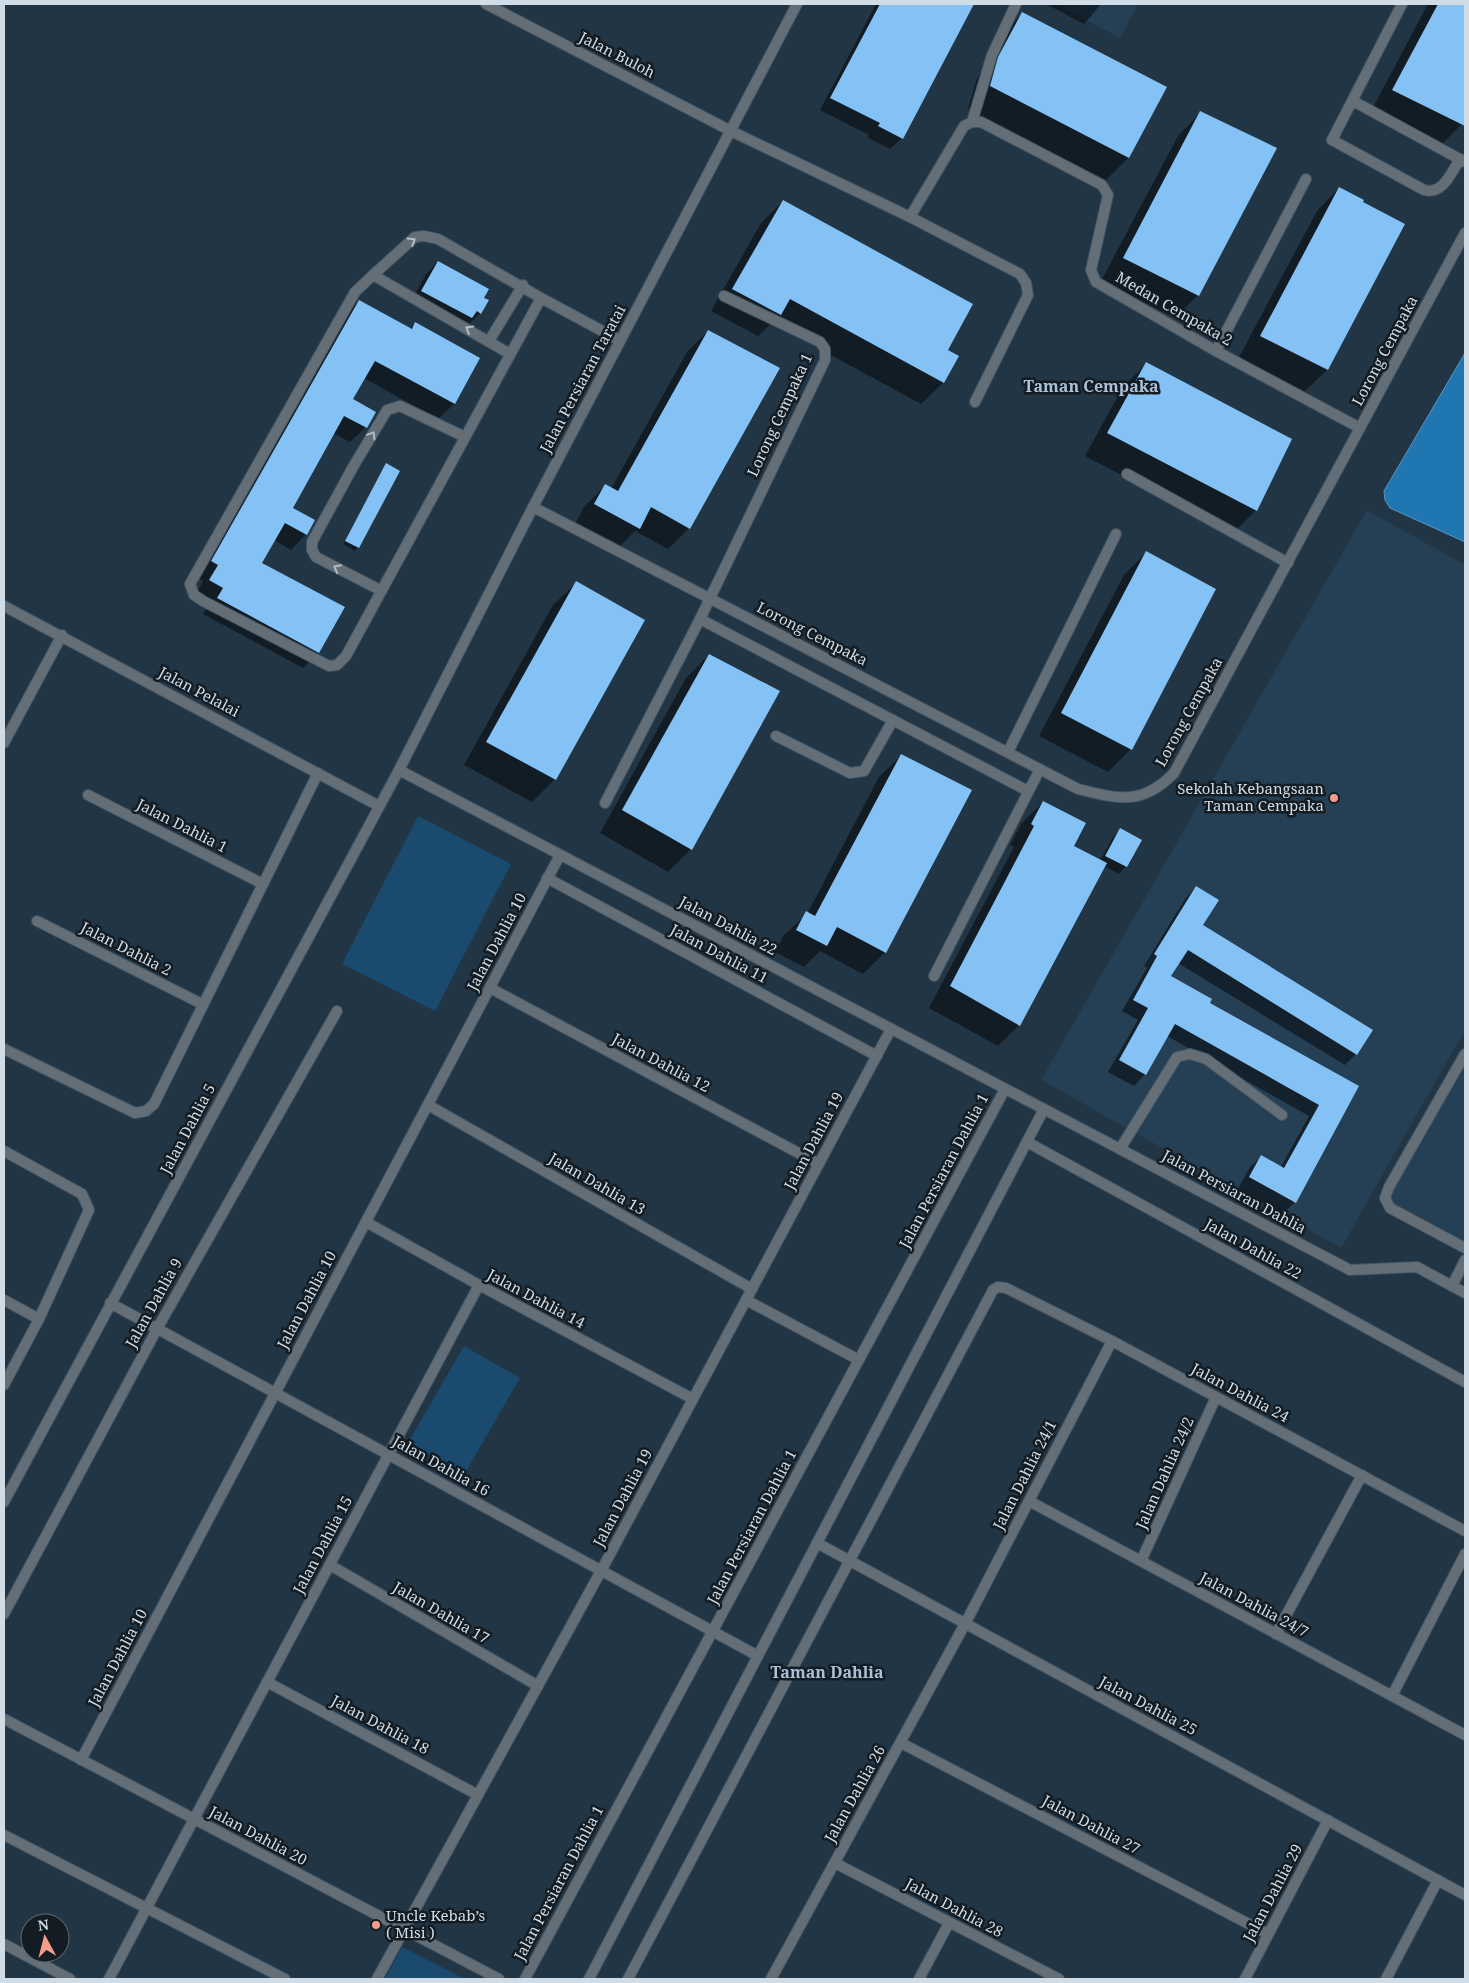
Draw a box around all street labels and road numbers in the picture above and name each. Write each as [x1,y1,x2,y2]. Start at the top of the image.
street label: Jalan Buloh [575,26,659,82]
street label: Medan Cempaka 2 [1112,266,1237,350]
street label: Lorong Cempaka [1347,292,1422,409]
street label: Jalan Persiaran Taratai [534,301,630,457]
street label: Lorong Cempaka 1 [742,350,816,479]
street label: Lorong Cempaka [754,597,871,670]
street label: Lorong Cempaka [1150,653,1226,770]
street label: Jalan Pelalai [155,661,243,721]
street label: Jalan Dahlia 1 [133,793,231,857]
street label: Jalan Dahlia 10 [461,889,530,995]
street label: Jalan Dahlia 22 [675,890,781,959]
street label: Jalan Dahlia 2 [77,916,175,980]
street label: Jalan Dahlia 11 [666,918,772,987]
street label: Jalan Dahlia 12 [608,1027,714,1096]
street label: Jalan Dahlia 5 [154,1080,219,1178]
street label: Jalan Dahlia 19 [778,1088,847,1194]
street label: Jalan Persiaran Dahlia 1 [893,1090,992,1252]
street label: Jalan Persiaran Dahlia [1158,1144,1310,1238]
street label: Jalan Dahlia 13 [545,1147,649,1219]
street label: Jalan Dahlia 22 [1201,1213,1306,1283]
street label: Jalan Dahlia 10 [271,1247,340,1353]
street label: Jalan Dahlia 9 [120,1254,186,1352]
street label: Jalan Dahlia 14 [483,1263,589,1333]
street label: Jalan Dahlia 24 [1187,1357,1293,1427]
street label: Jalan Dahlia 24/2 [1130,1413,1198,1533]
street label: Jalan Dahlia 24/1 [987,1416,1060,1534]
street label: Jalan Dahlia 16 [389,1430,494,1500]
street label: Jalan Dahlia 19 [587,1445,656,1551]
street label: Jalan Persiaran Dahlia 1 [701,1446,800,1608]
street label: Jalan Dahlia 15 [287,1492,356,1598]
street label: Jalan Dahlia 24/7 [1196,1567,1312,1641]
street label: Jalan Dahlia 17 [389,1576,493,1648]
street label: Jalan Dahlia 10 [82,1605,151,1711]
street label: Jalan Dahlia 25 [1095,1670,1201,1739]
street label: Jalan Dahlia 18 [327,1689,433,1758]
street label: Jalan Dahlia 26 [819,1741,889,1846]
street label: Jalan Dahlia 27 [1038,1789,1144,1858]
street label: Jalan Dahlia 20 [205,1800,311,1869]
street label: Jalan Persiaran Dahlia 1 [508,1802,607,1964]
street label: Jalan Dahlia 29 [1237,1840,1306,1946]
street label: Jalan Dahlia 28 [901,1872,1007,1941]

